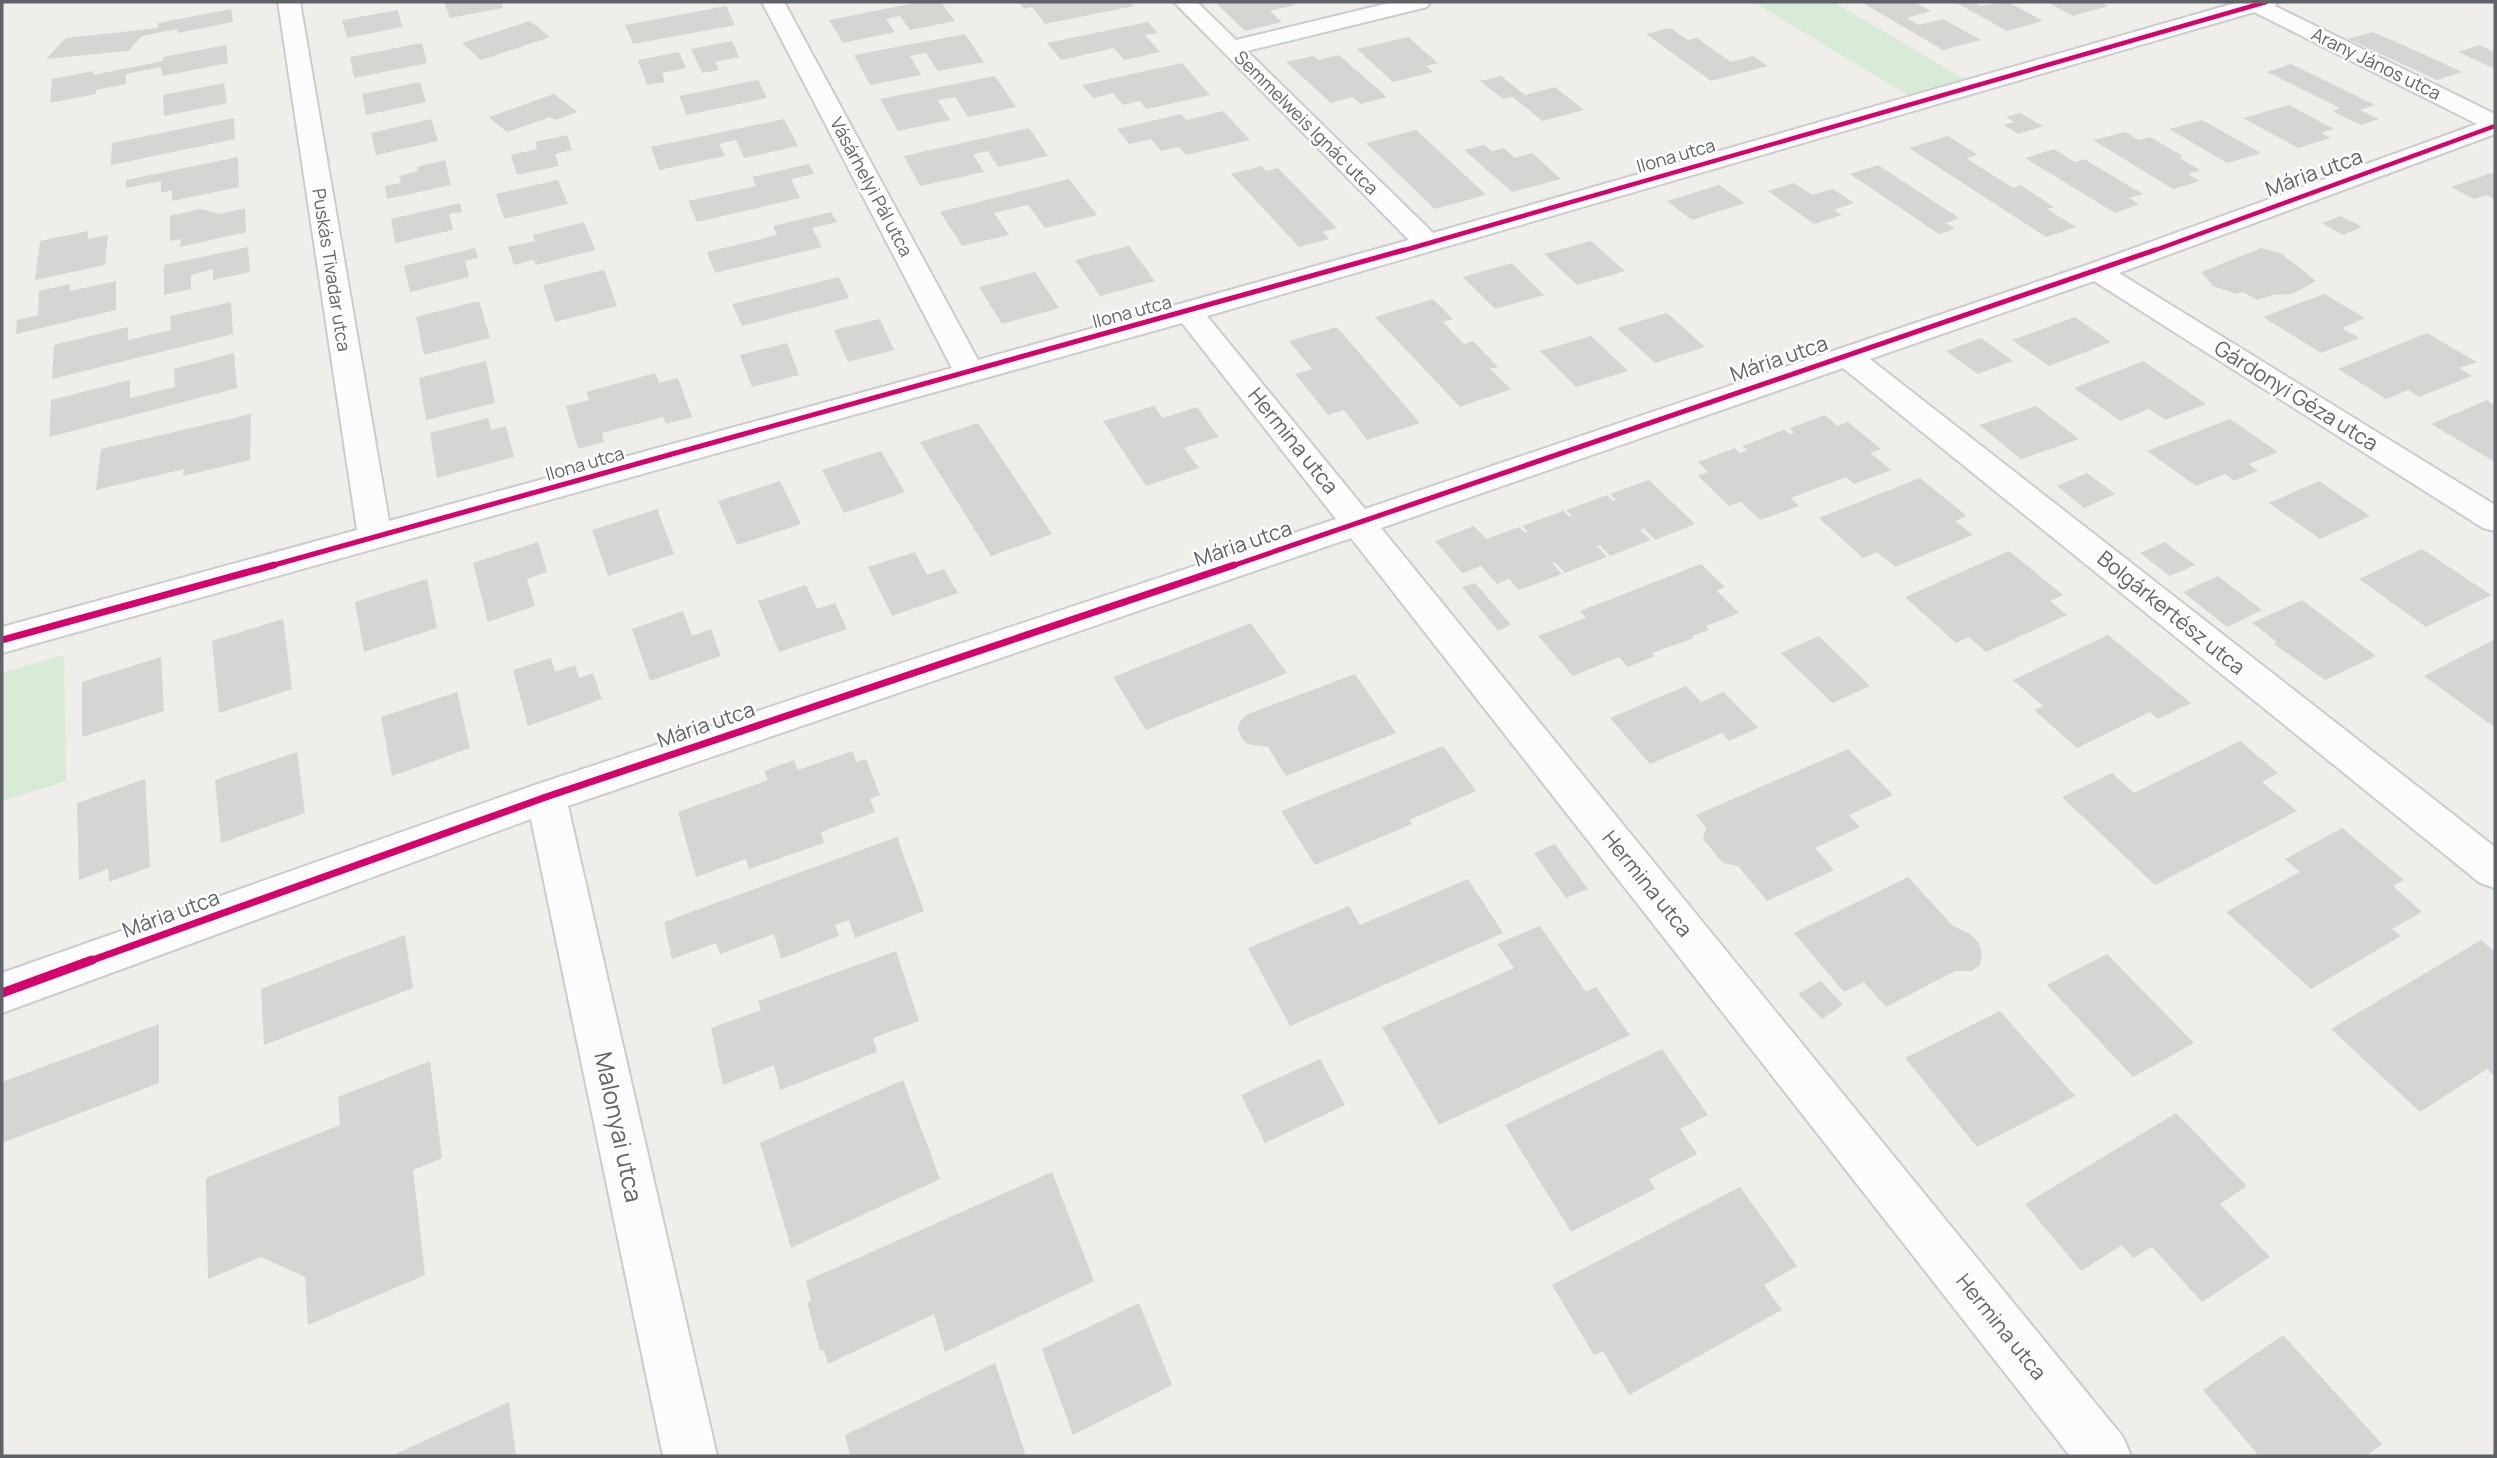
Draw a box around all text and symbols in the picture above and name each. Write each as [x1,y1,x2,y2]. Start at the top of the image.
street label: Arany János utca [2308,21,2445,105]
street label: Semmelweis Ignác utca [1230,45,1384,199]
street label: Vásárhelyi Pál utca [825,113,919,260]
street label: Ilona utca [1634,132,1718,178]
street label: Mária utca [2261,142,2366,203]
street label: Puskás Tivadar utca [307,187,357,353]
street label: Ilona utca [1090,289,1174,333]
street label: Mária utca [1726,328,1831,388]
street label: Gárdonyi Géza utca [2209,333,2384,457]
street label: Hermina utca [1242,381,1345,499]
street label: Ilona utca [543,440,627,486]
street label: Mária utca [1190,513,1295,573]
street label: Bolgárkertész utca [2092,544,2251,681]
street label: Mária utca [653,694,758,754]
street label: Hermina utca [1596,824,1699,942]
street label: Mária utca [118,883,223,944]
street label: Malonyai utca [587,1048,652,1205]
street label: Hermina utca [1950,1267,2053,1385]

